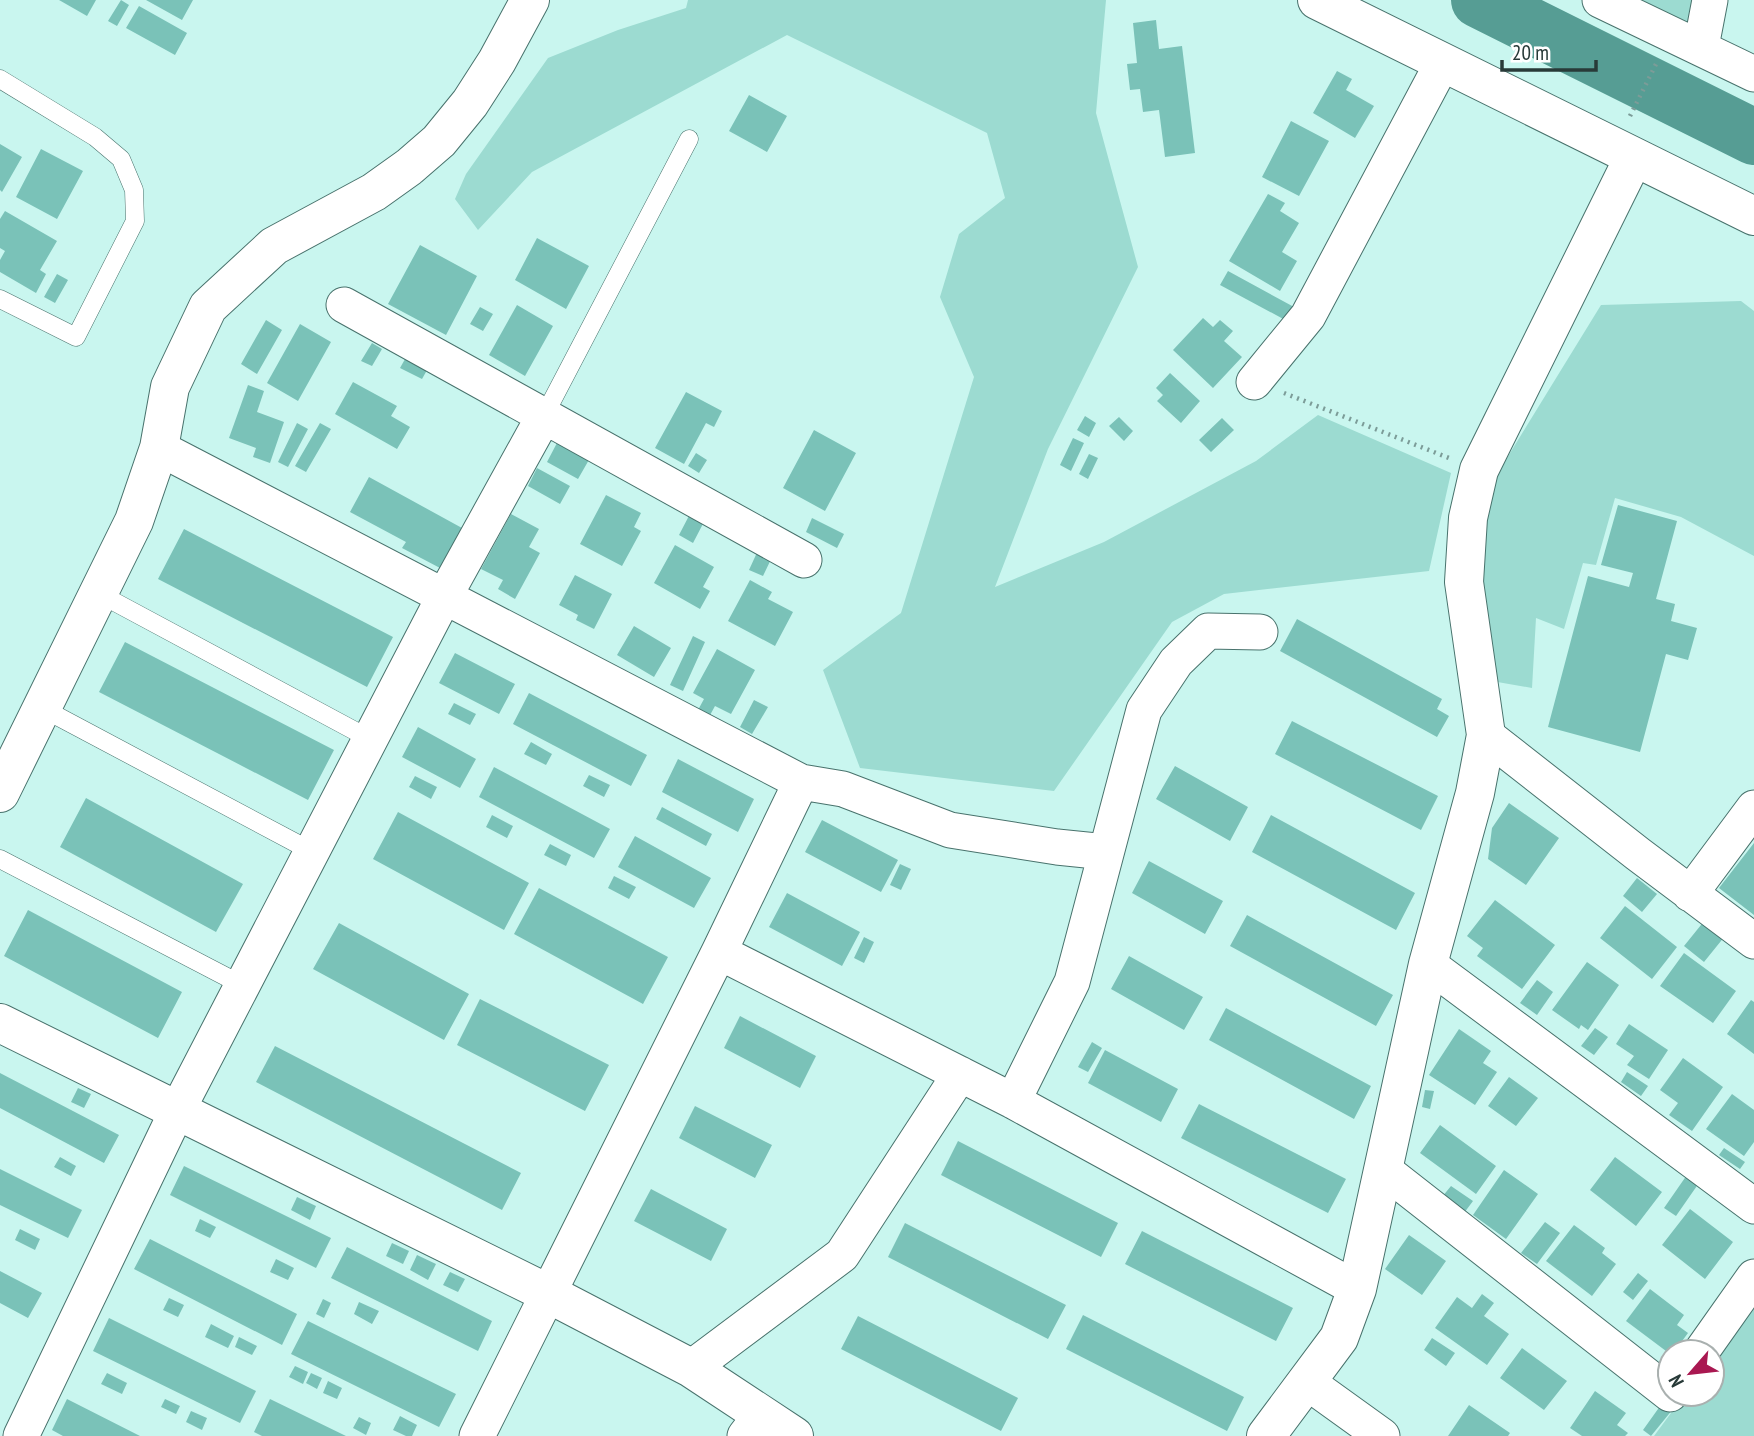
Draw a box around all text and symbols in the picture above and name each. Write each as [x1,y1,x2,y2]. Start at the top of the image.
scale bar [1502,28,1596,72]
text: 20 m [1512,39,1549,66]
north arrow [1656,1338,1726,1408]
text: N [1663,1371,1689,1391]

